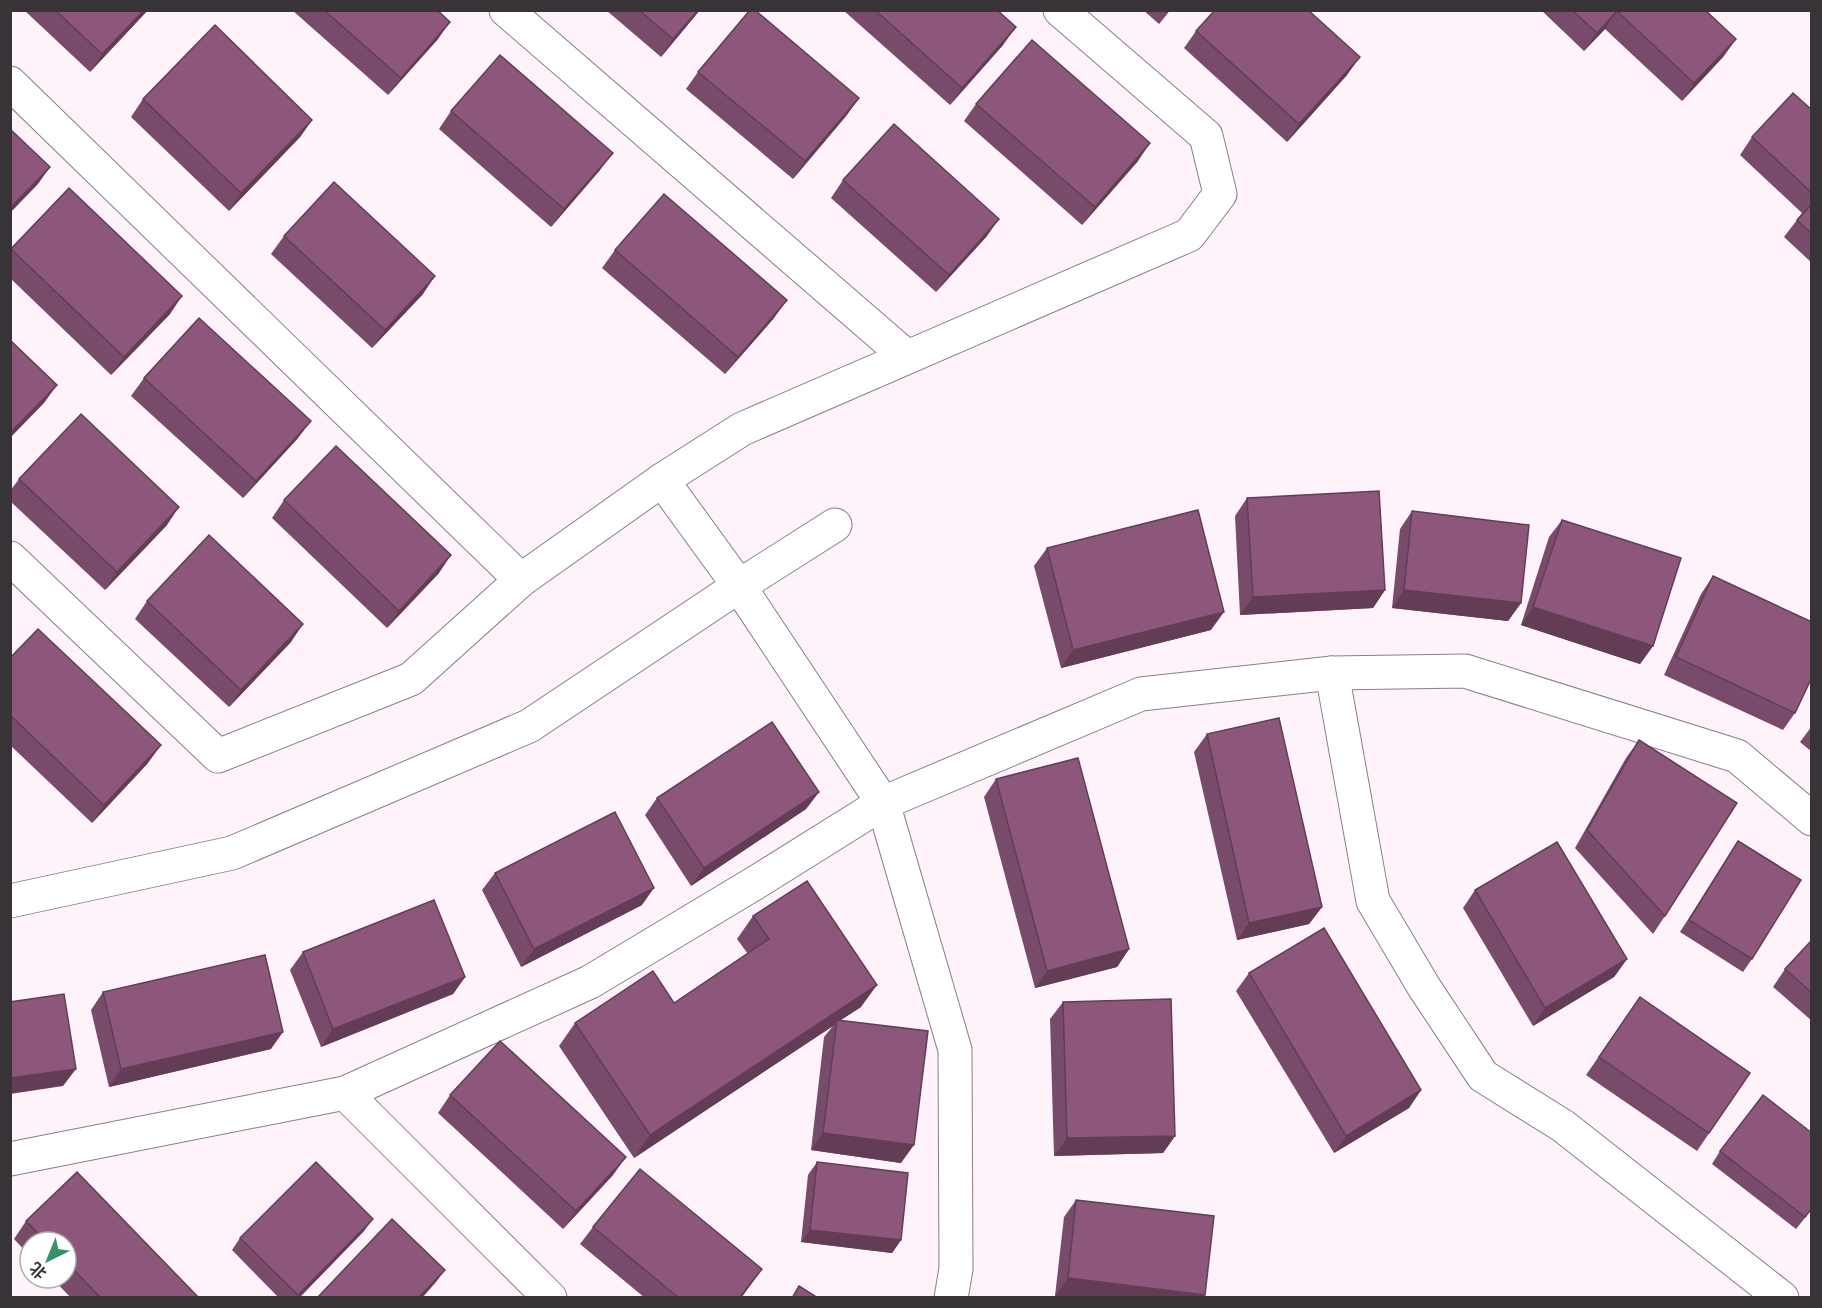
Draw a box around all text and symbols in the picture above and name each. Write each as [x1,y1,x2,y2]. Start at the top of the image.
north arrow [18,1230,78,1290]
text: 北 [24,1257,51,1284]

